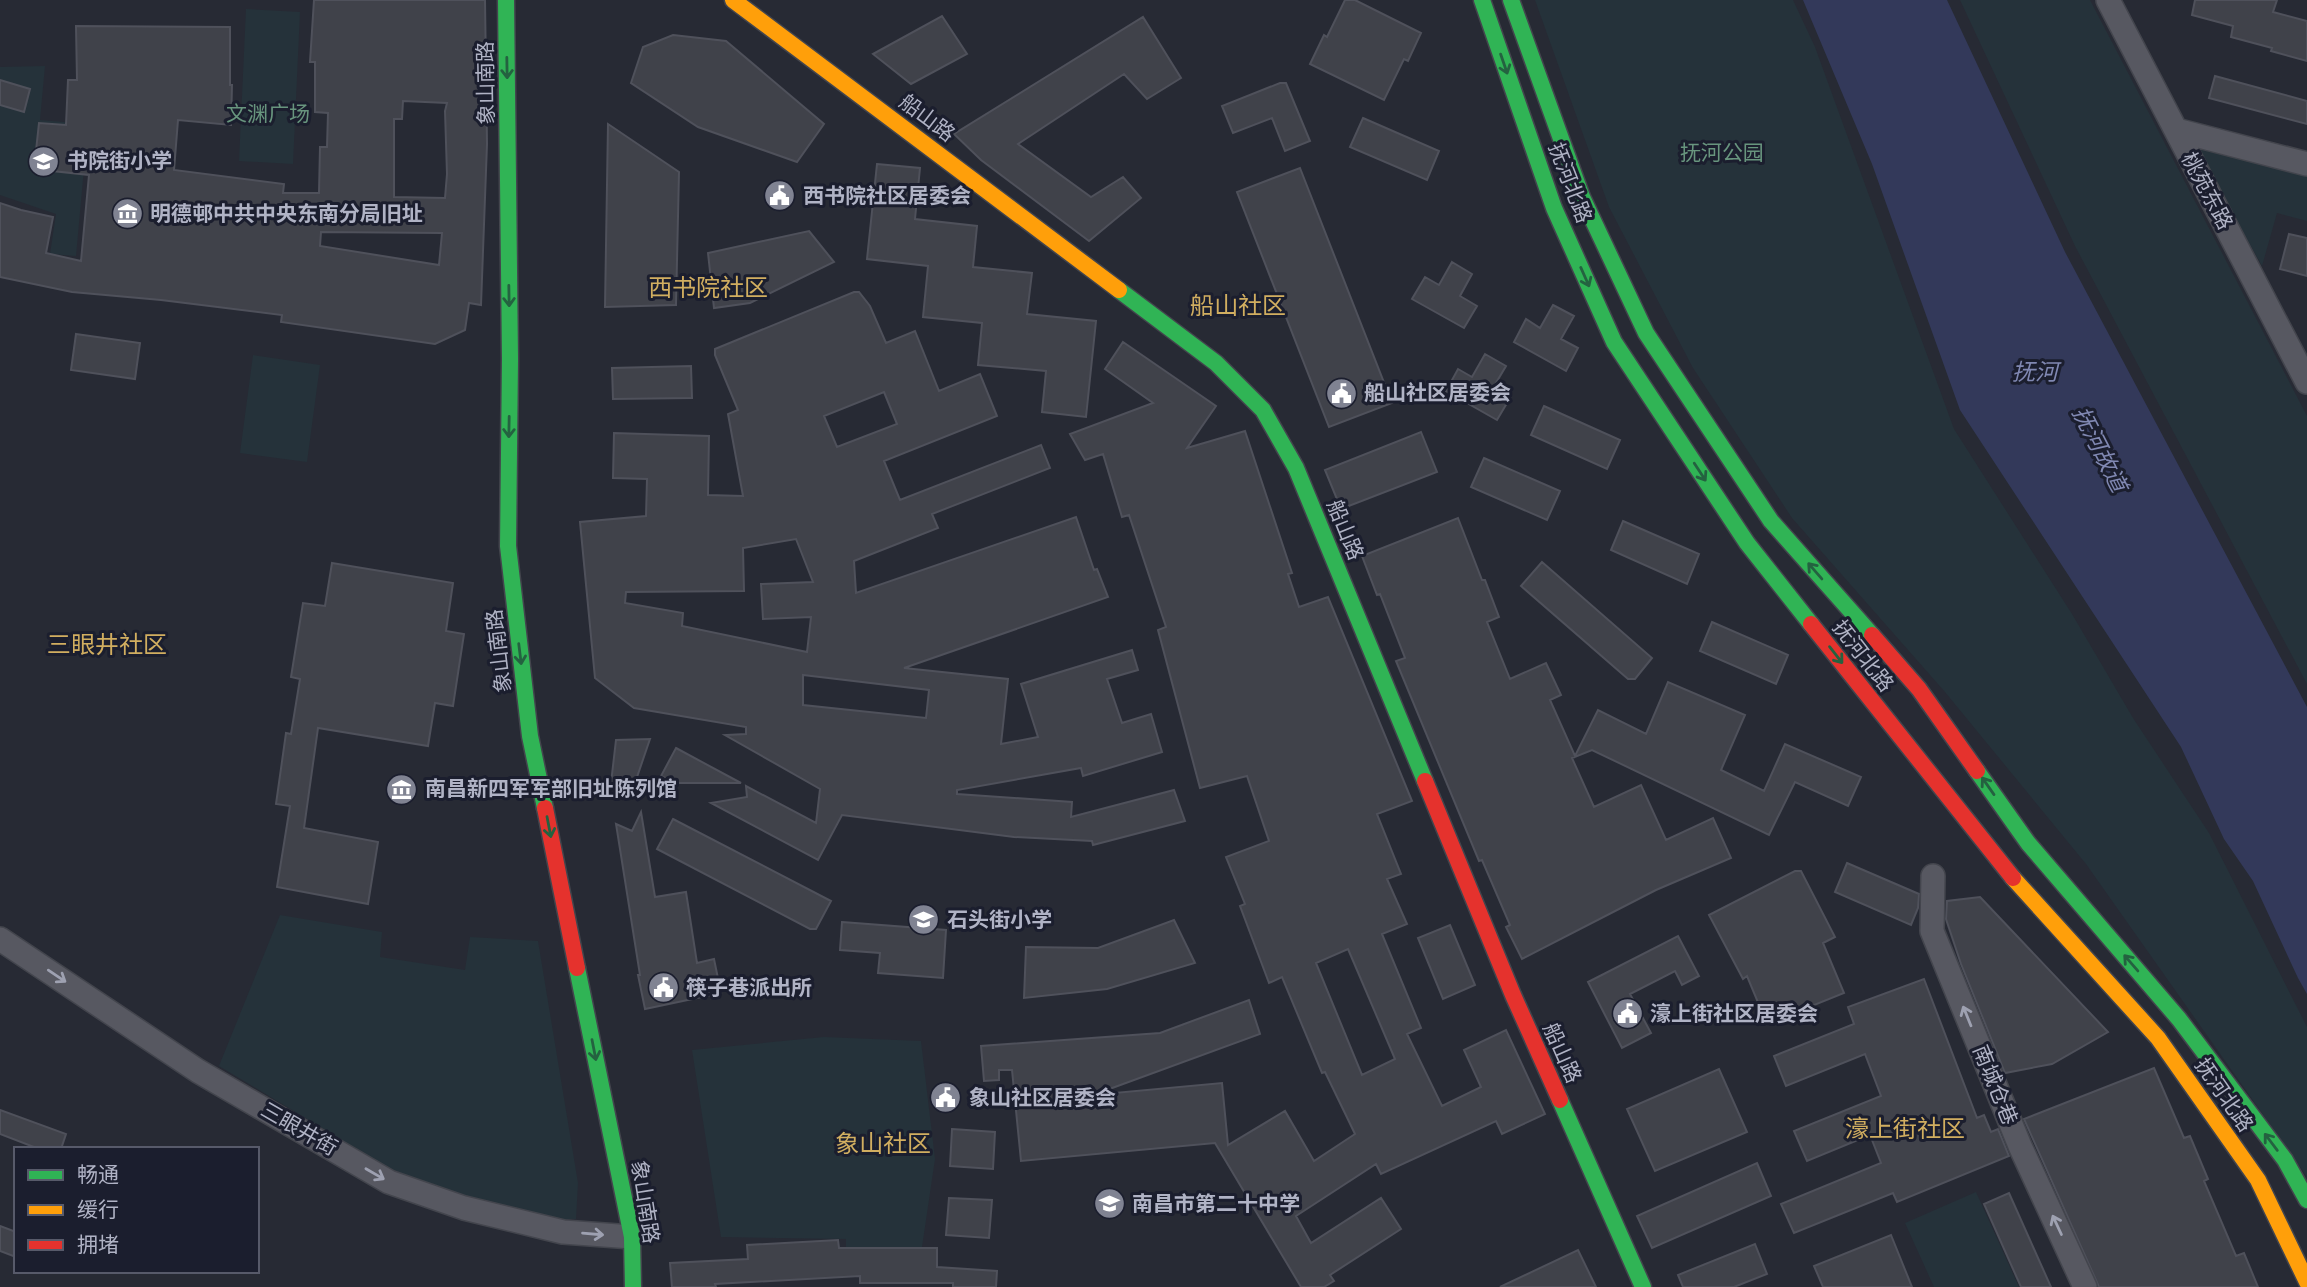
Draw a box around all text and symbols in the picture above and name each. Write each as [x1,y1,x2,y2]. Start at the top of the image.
street label: 象山南路 [470,41,501,125]
one-way arrow [1499,53,1511,75]
one-way arrow [500,56,514,79]
street label: 船山路 [893,87,961,148]
park label: 文渊广场 [226,99,310,128]
street label: 抚河北路 [1542,138,1599,227]
park label: 抚河公园 [1680,138,1764,167]
school or university icon: 书院街小学 [27,144,61,178]
place label: 书院街小学 [67,146,172,175]
street label: 桃苑东路 [2175,147,2240,235]
public building icon: 西书院社区居委会 [763,179,797,213]
place label: 西书院社区居委会 [803,181,971,210]
museum icon: 明德邨中共中央东南分局旧址 [110,197,144,231]
place label: 明德邨中共中央东南分局旧址 [150,199,423,228]
one-way arrow [1579,266,1592,287]
district label: 西书院社区 [648,271,768,303]
one-way arrow [502,284,516,307]
district label: 船山社区 [1190,289,1286,321]
water label: 抚河 [2012,356,2062,387]
public building icon: 船山社区居委会 [1324,376,1358,410]
place label: 船山社区居委会 [1364,378,1511,407]
water label: 抚河故道 [2066,401,2137,499]
one-way arrow [502,415,516,438]
one-way arrow [1694,462,1708,482]
street label: 船山路 [1320,495,1371,564]
one-way arrow [1806,563,1823,580]
street label: 象山南路 [479,608,518,695]
street label: 抚河北路 [1826,614,1901,698]
district label: 三眼井社区 [47,628,167,660]
one-way arrow [514,642,527,665]
one-way arrow [1828,645,1843,664]
museum icon: 南昌新四军军部旧址陈列馆 [385,772,419,806]
place label: 南昌新四军军部旧址陈列馆 [425,774,677,803]
one-way arrow [1981,777,1995,796]
one-way arrow [542,815,556,838]
school or university icon: 石头街小学 [907,903,941,937]
place label: 石头街小学 [947,905,1052,934]
one-way arrow [2123,954,2139,972]
one-way arrow [47,969,67,983]
public building icon: 筷子巷派出所 [646,971,680,1005]
place label: 筷子巷派出所 [686,973,812,1002]
public building icon: 濠上街社区居委会 [1610,997,1644,1031]
place label: 濠上街社区居委会 [1650,999,1818,1028]
one-way arrow [1960,1006,1973,1027]
street label: 船山路 [1536,1018,1589,1087]
one-way arrow [588,1038,602,1061]
street label: 南城仓巷 [1966,1040,2025,1129]
street label: 抚河北路 [2188,1052,2260,1137]
public building icon: 象山社区居委会 [929,1081,963,1115]
place label: 象山社区居委会 [969,1083,1116,1112]
street label: 三眼井街 [256,1095,343,1162]
district label: 濠上街社区 [1845,1112,1965,1144]
district label: 象山社区 [835,1127,931,1159]
one-way arrow [2264,1133,2278,1152]
legend [14,1147,259,1273]
street label: 象山南路 [625,1158,666,1246]
text: 畅通 [77,1160,119,1189]
one-way arrow [365,1167,385,1181]
school or university icon: 南昌市第二十中学 [1092,1187,1126,1221]
place label: 南昌市第二十中学 [1132,1189,1300,1218]
text: 缓行 [77,1195,119,1224]
one-way arrow [2050,1215,2063,1236]
one-way arrow [582,1228,604,1241]
text: 拥堵 [77,1230,119,1259]

